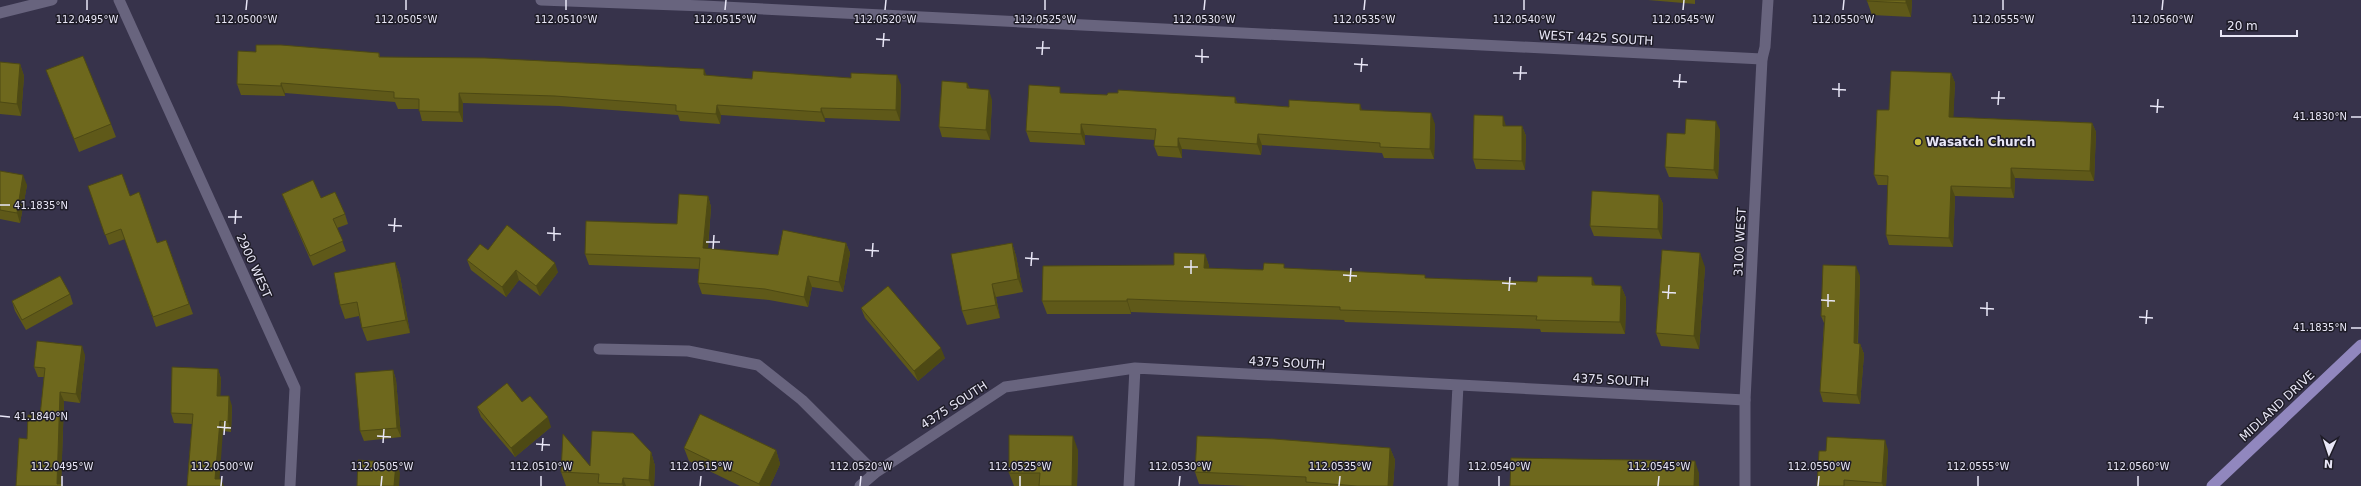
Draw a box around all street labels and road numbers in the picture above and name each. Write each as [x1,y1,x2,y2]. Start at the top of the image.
street label: WEST 4425 SOUTH [1538,28,1654,48]
street label: 3100 WEST [1731,207,1749,277]
street label: 2900 WEST [234,232,275,301]
street label: 4375 SOUTH [1248,354,1326,372]
street label: MIDLAND DRIVE [2237,368,2317,444]
street label: 4375 SOUTH [1572,371,1650,389]
street label: 4375 SOUTH [918,378,990,432]

